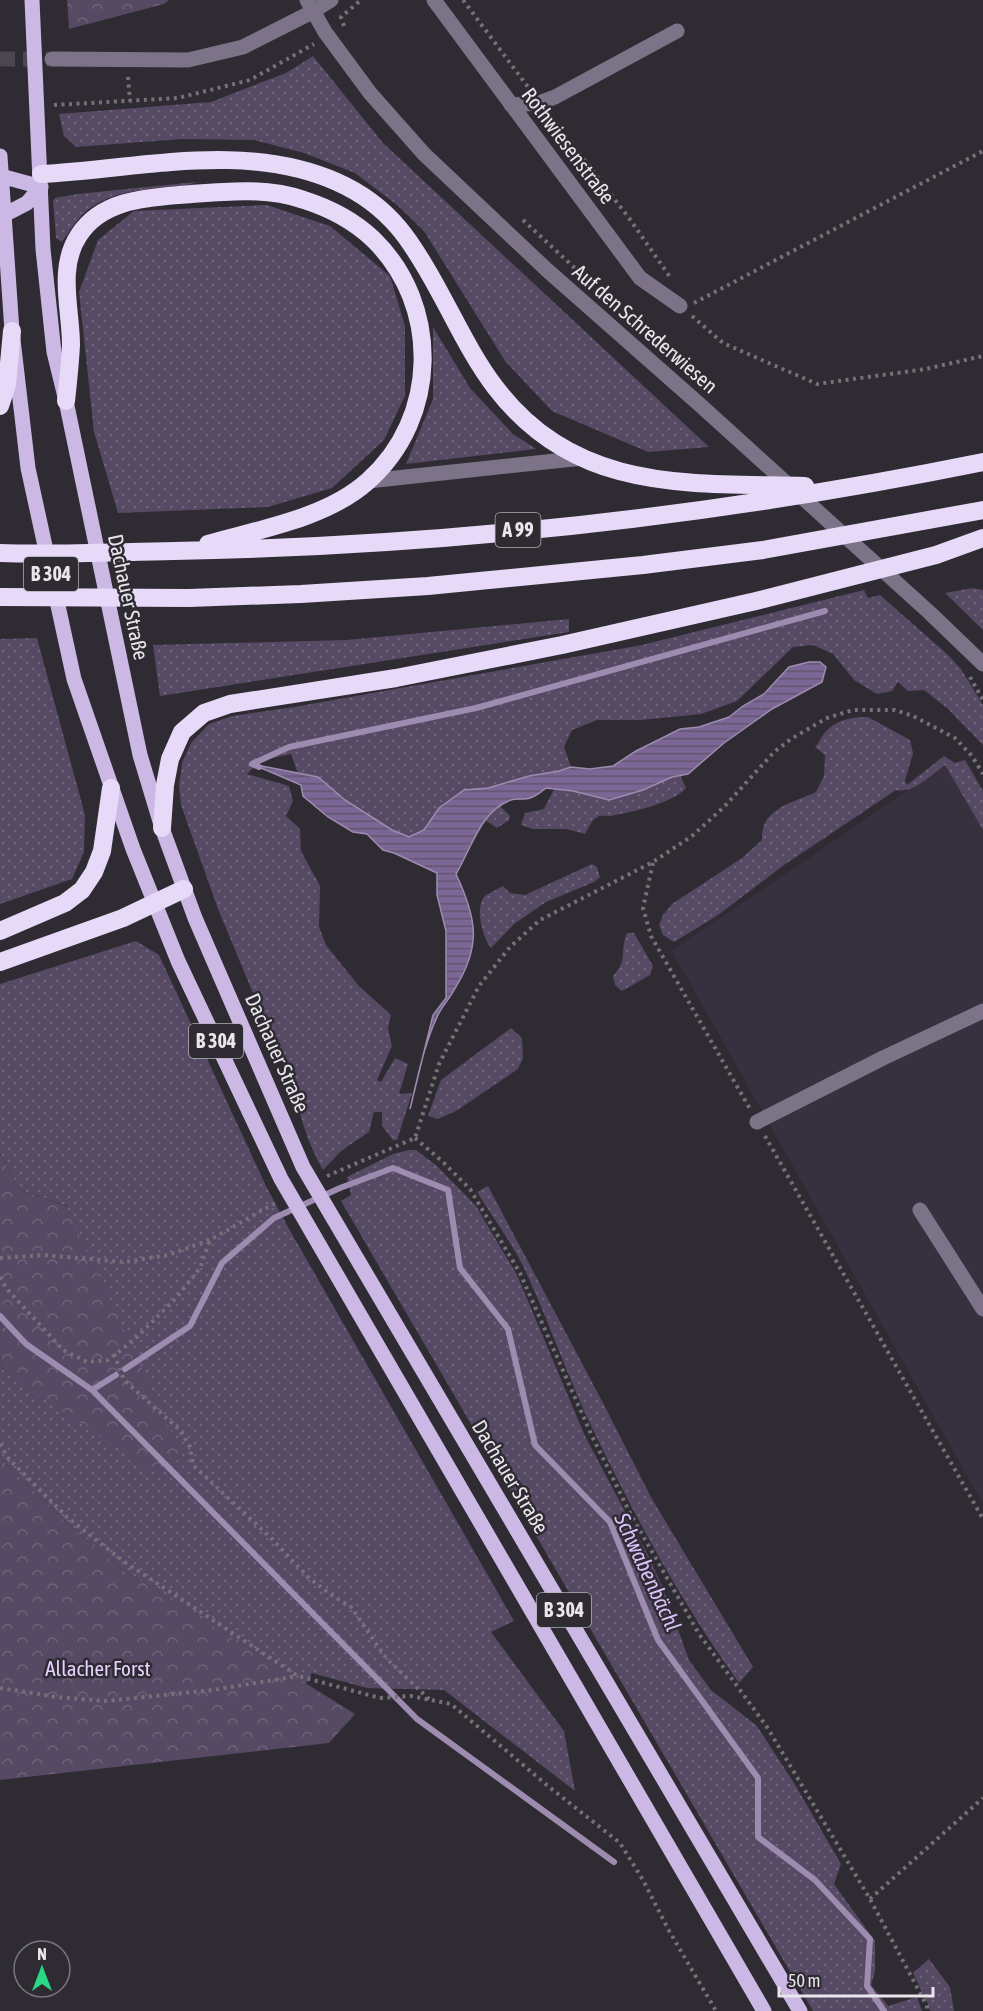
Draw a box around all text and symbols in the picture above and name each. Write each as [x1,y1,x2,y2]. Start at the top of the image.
street label: Rothwiesenstraße [517,83,620,208]
street label: Auf den Schrederwiesen [568,259,723,398]
road number: A 99 [496,513,540,547]
street label: Dachauer Straße [104,532,154,662]
road number: B 304 [24,557,78,591]
street label: Dachauer Straße [241,989,315,1116]
road number: B 304 [189,1024,243,1058]
street label: Dachauer Straße [468,1416,554,1537]
water label: Schwabenbächl [609,1508,687,1635]
road number: B 304 [537,1593,591,1627]
park label: Allacher Forst [45,1656,151,1680]
north arrow [12,1939,72,1999]
text: N [37,1945,47,1963]
scale bar [779,1960,934,1998]
text: 50 m [788,1970,820,1991]

